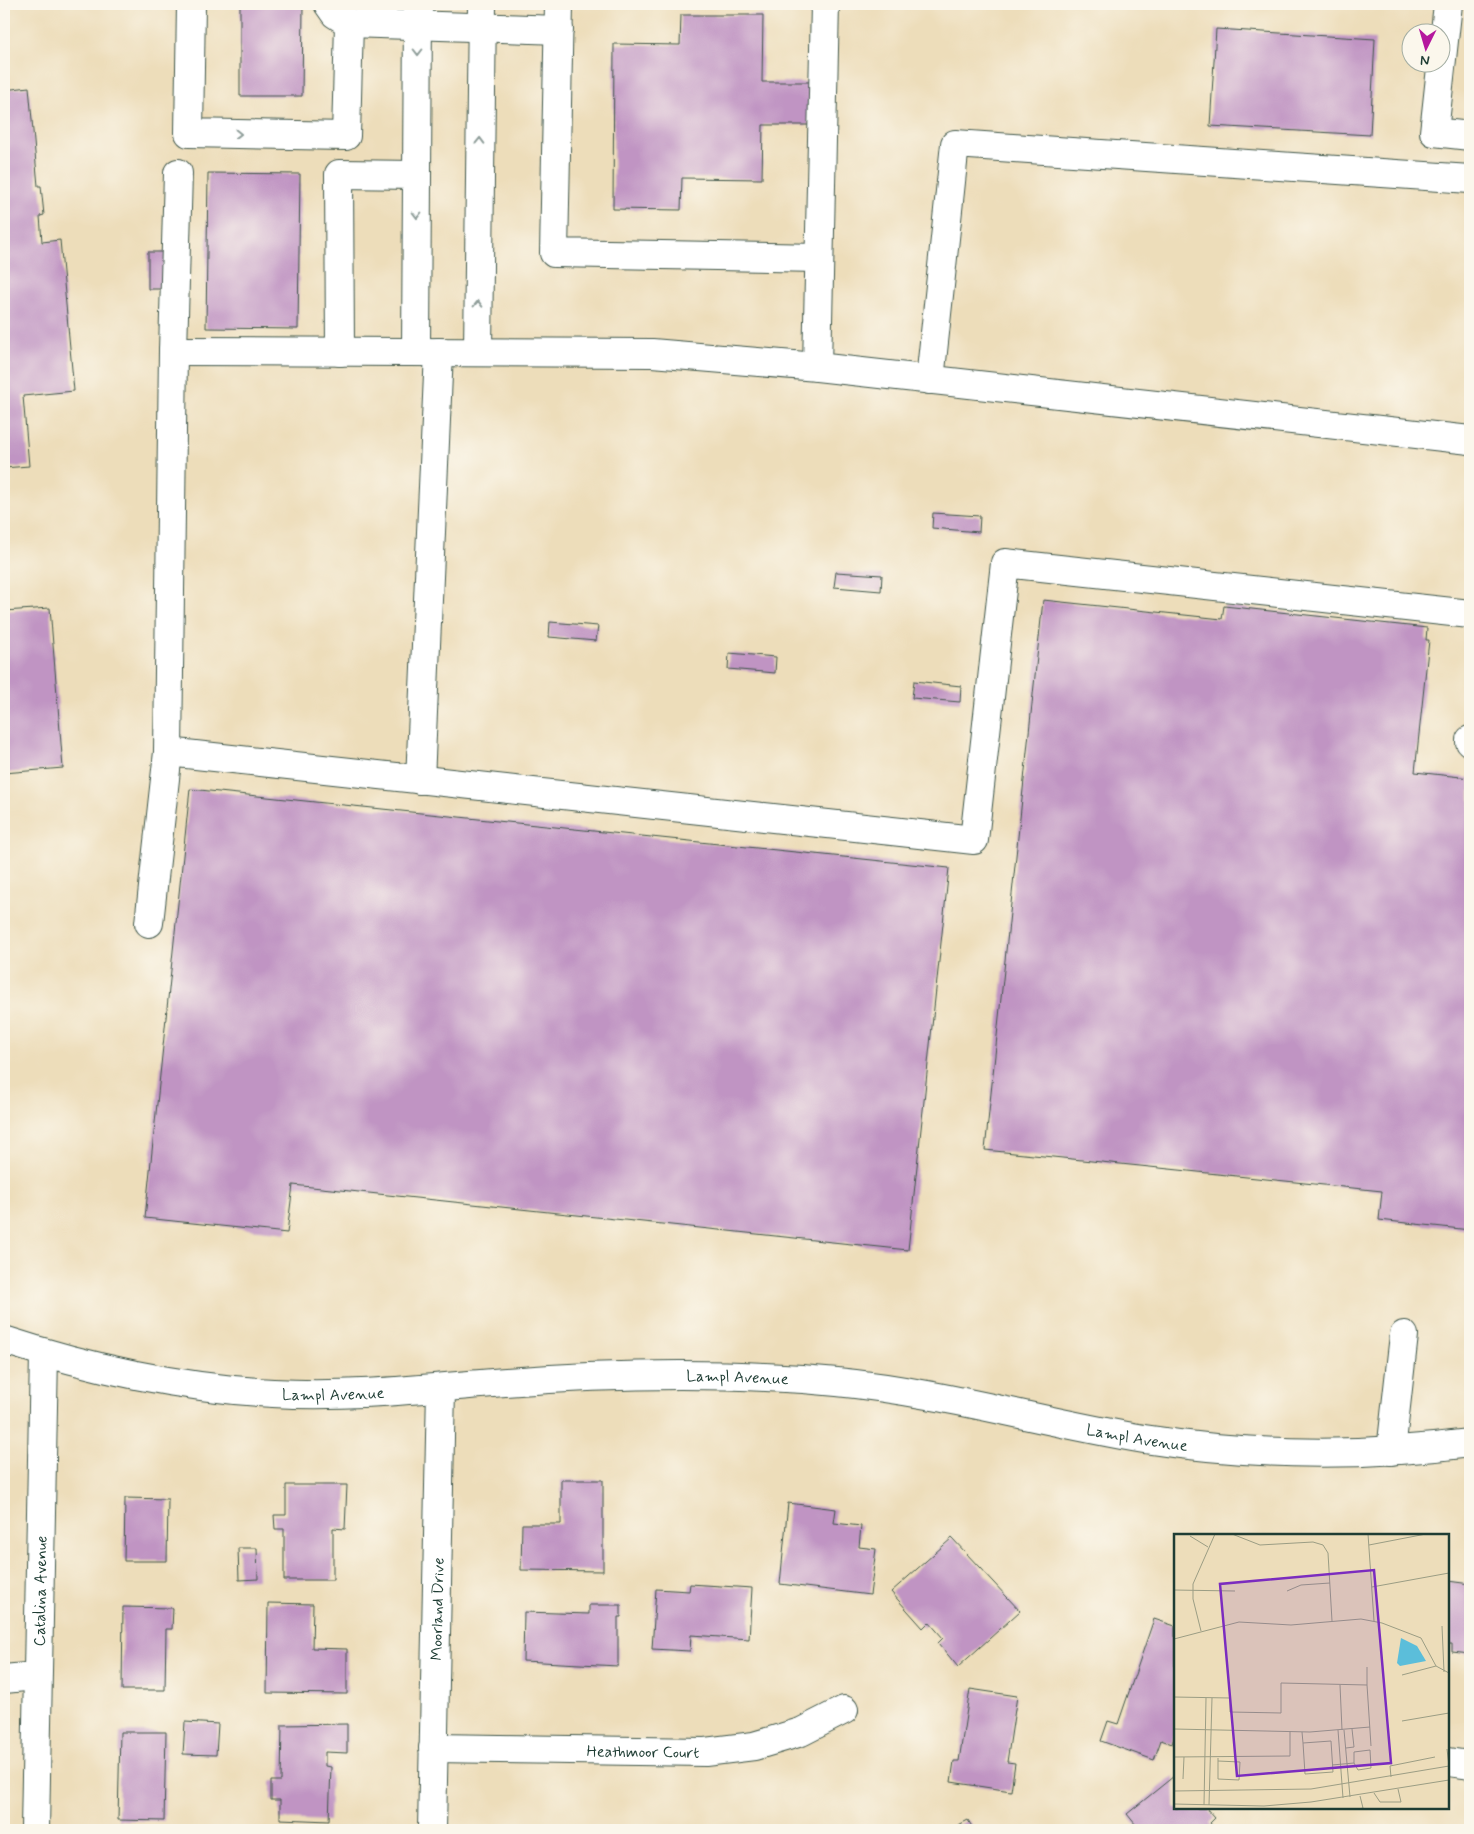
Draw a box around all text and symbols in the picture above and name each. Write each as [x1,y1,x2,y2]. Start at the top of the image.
north arrow [1402,22,1452,72]
one-way arrow [413,49,423,57]
text: N [1420,51,1430,69]
one-way arrow [234,129,242,139]
one-way arrow [475,137,485,144]
one-way arrow [412,212,422,219]
one-way arrow [473,299,483,307]
street label: Lampl Avenue [686,1366,789,1390]
street label: Lampl Avenue [281,1383,385,1406]
street label: Lampl Avenue [1084,1419,1189,1457]
inset map [1174,1534,1449,1809]
street label: Catalina Avenue [29,1536,53,1647]
street label: Moorland Drive [426,1557,450,1661]
street label: Heathmoor Court [586,1741,700,1764]

